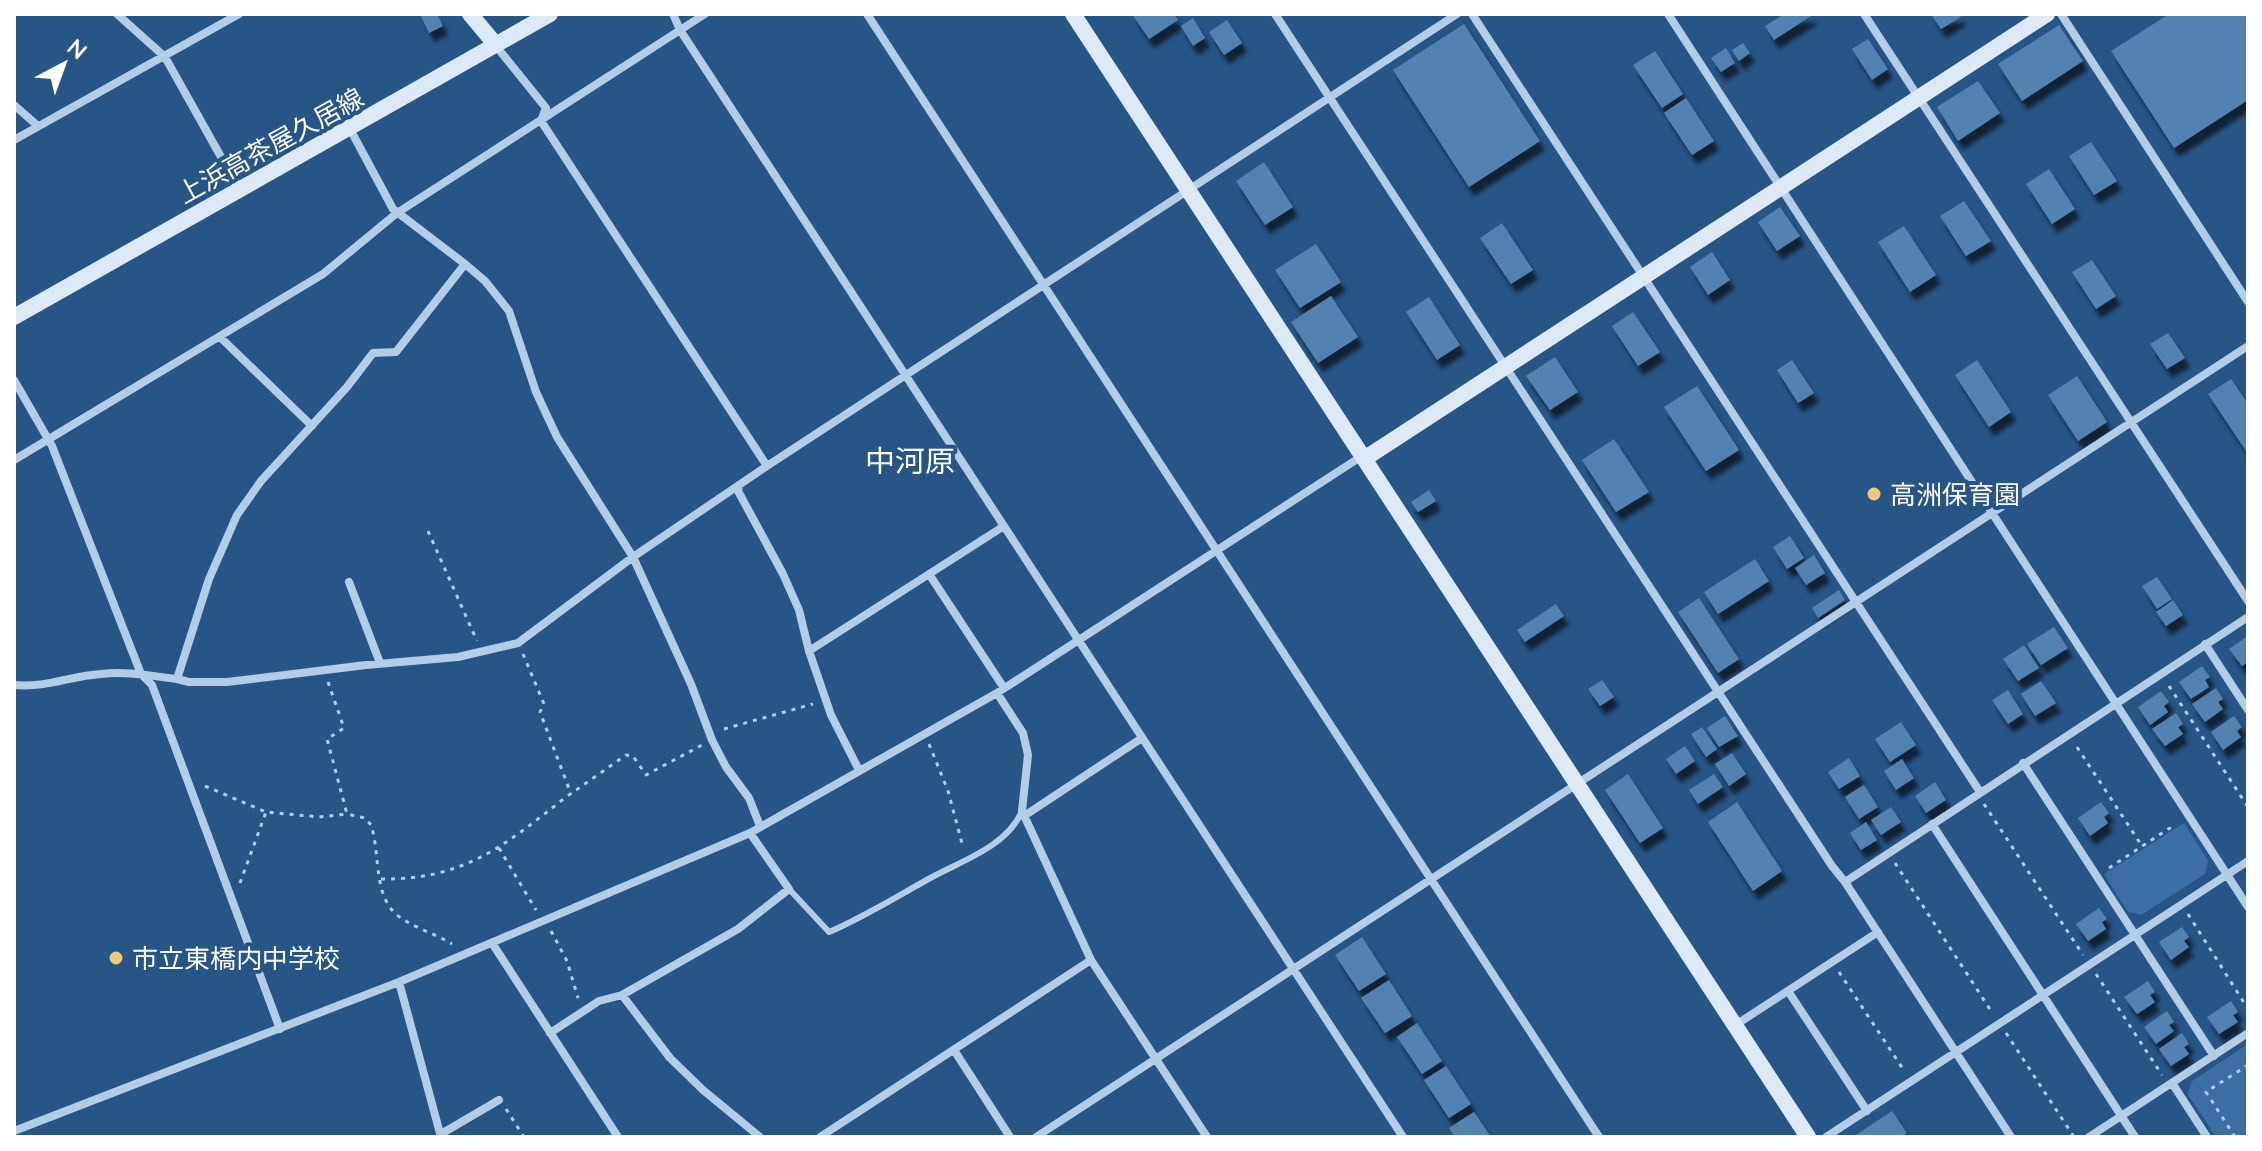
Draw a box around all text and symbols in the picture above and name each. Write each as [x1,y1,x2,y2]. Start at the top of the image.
north arrow [24,24,104,104]
text: N [62,33,93,64]
street label: 上浜高茶屋久居線 [171,81,369,209]
district label: 中河原 [865,442,955,478]
place label: 高洲保育園 [1890,478,2020,510]
marker: 高洲保育園 [1865,485,1883,503]
place label: 市立東橋内中学校 [132,942,340,974]
marker: 市立東橋内中学校 [107,949,125,967]

